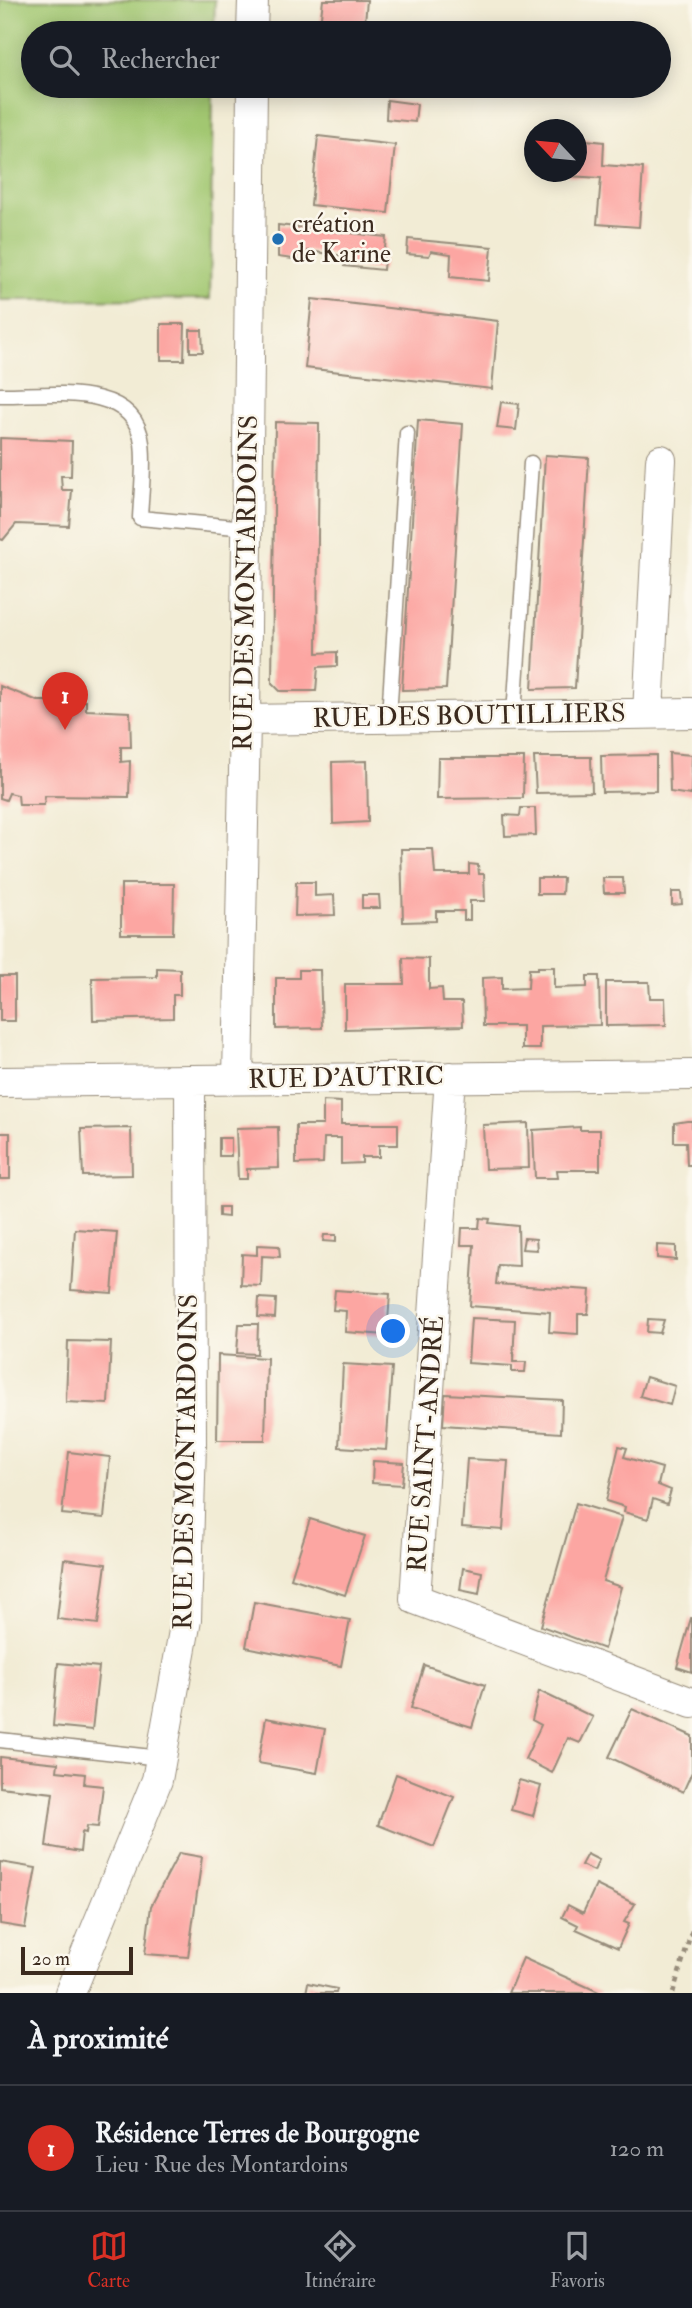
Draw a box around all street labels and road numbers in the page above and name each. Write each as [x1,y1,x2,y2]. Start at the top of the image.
street label: RUE DES MONTARDOINS [227,414,265,752]
street label: RUE DES BOUTILLIERS [312,697,626,735]
street label: RUE D'AUTRIC [248,1060,444,1096]
street label: RUE DES MONTARDOINS [167,1293,205,1631]
street label: RUE SAINT-ANDRÉ [399,1314,451,1573]

